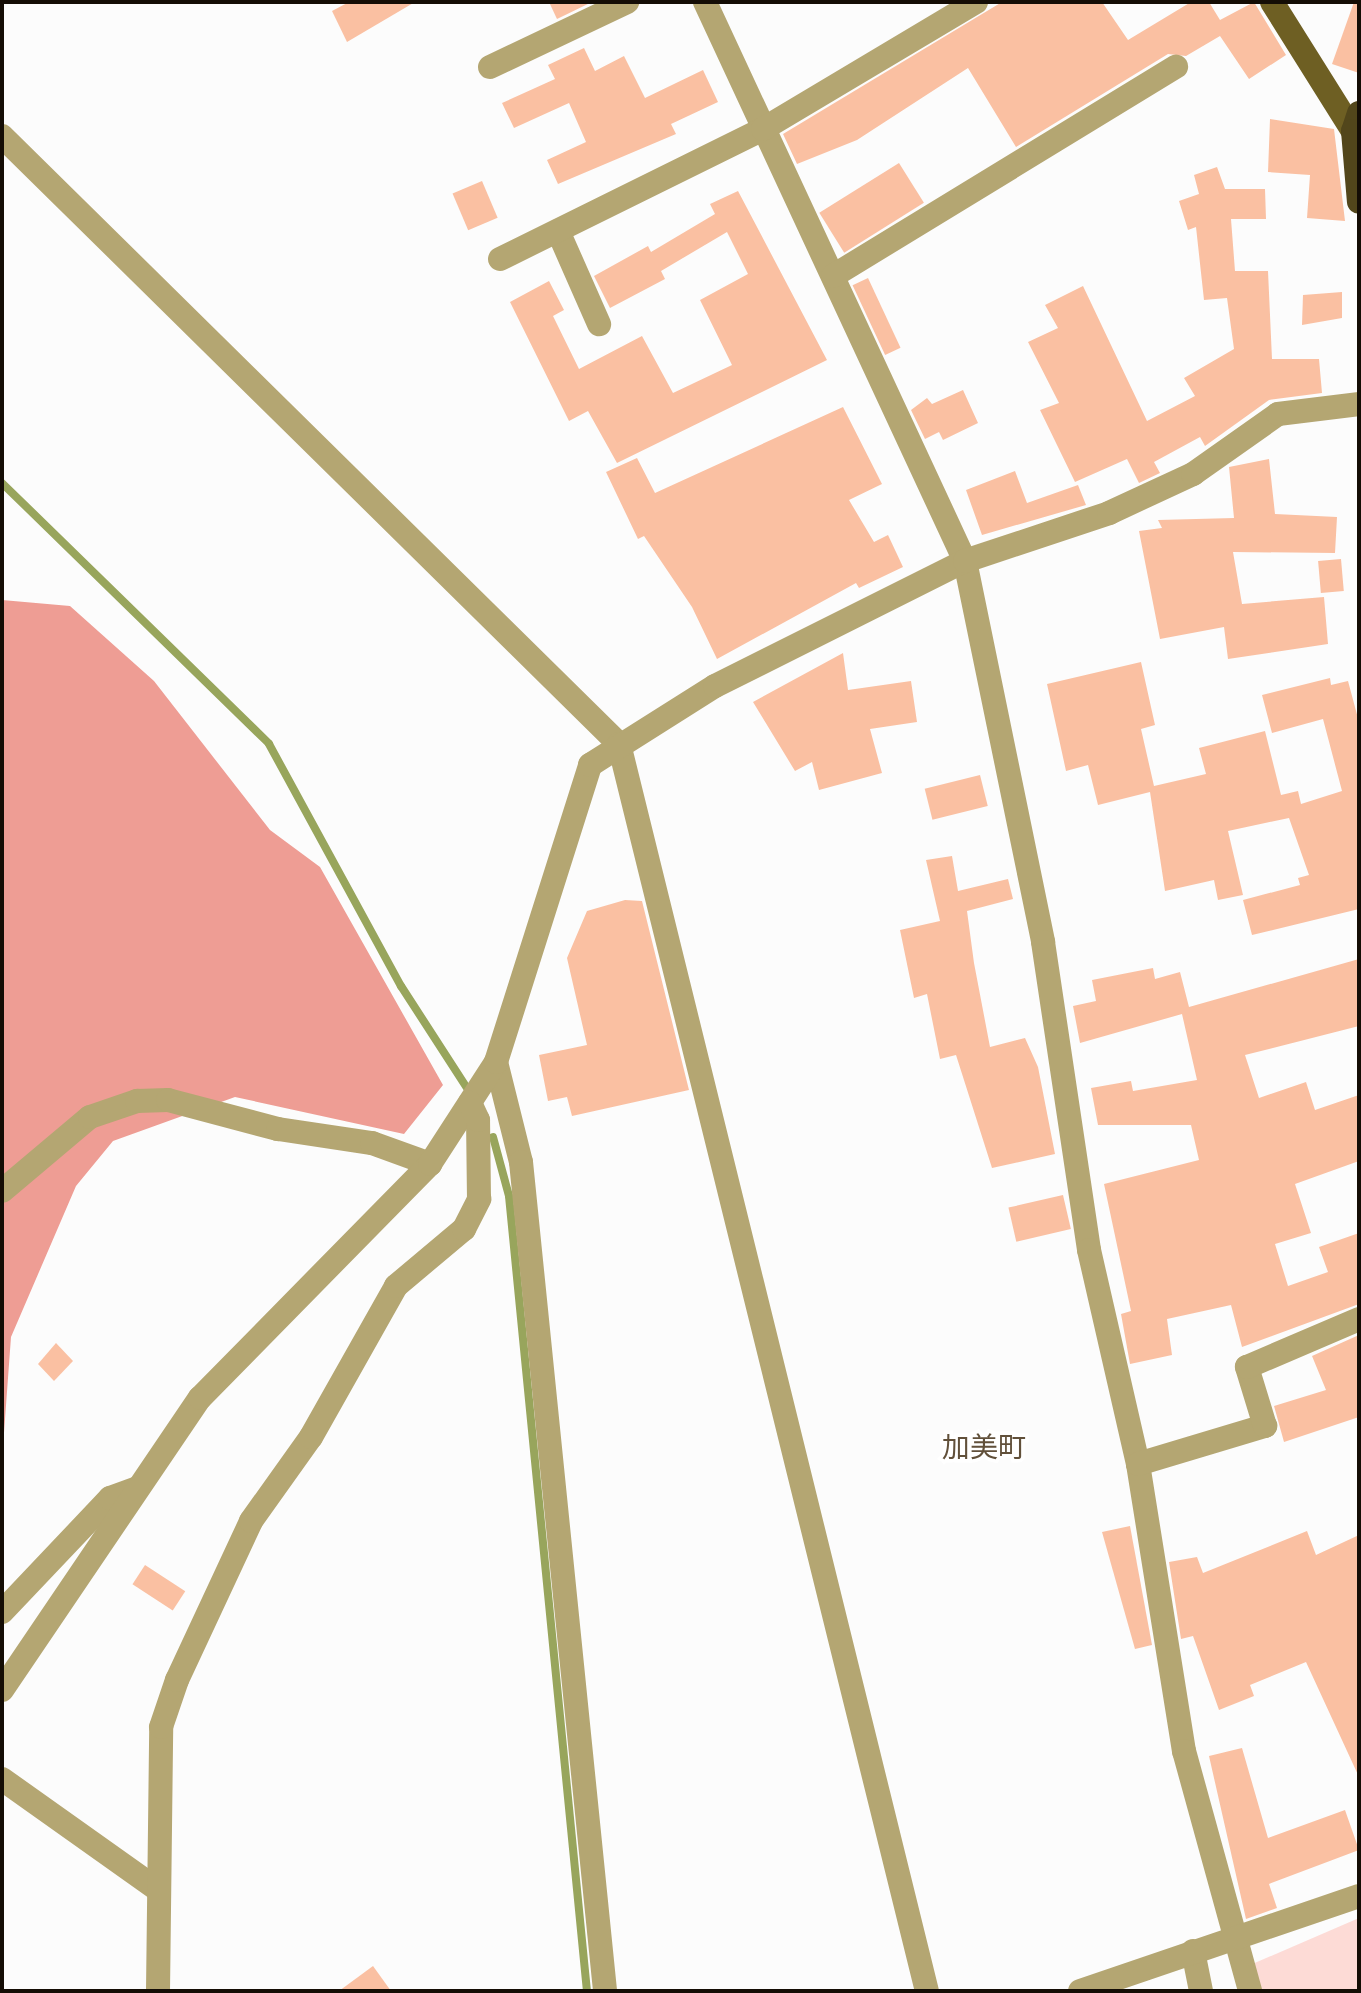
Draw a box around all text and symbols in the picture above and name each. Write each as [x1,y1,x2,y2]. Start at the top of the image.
district label: 加美町 [942,1431,1026,1465]

